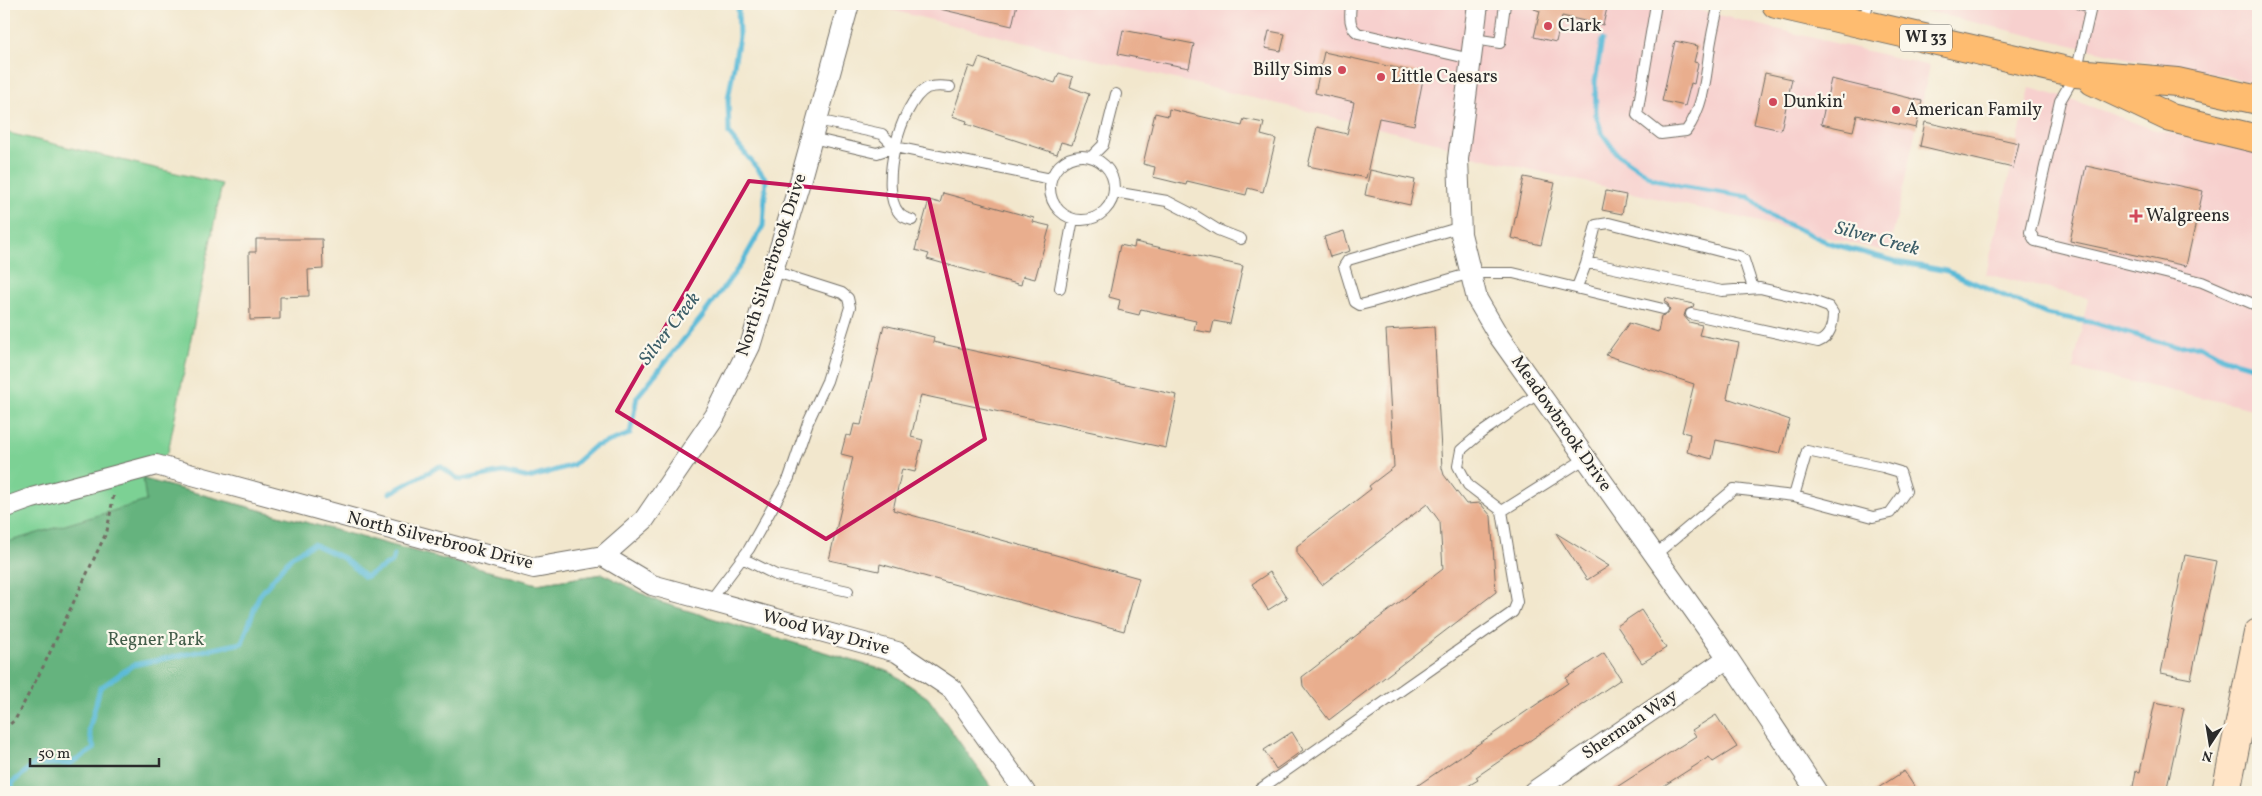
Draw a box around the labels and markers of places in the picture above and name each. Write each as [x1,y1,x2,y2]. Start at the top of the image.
place label: Clark [1558,14,1602,39]
marker: Clark [1542,20,1554,32]
place label: Billy Sims [1253,58,1332,83]
marker: Billy Sims [1336,64,1348,76]
place label: Little Caesars [1391,65,1498,90]
marker: Little Caesars [1375,71,1387,83]
place label: Dunkin' [1783,90,1846,115]
marker: Dunkin' [1767,96,1779,108]
place label: American Family [1906,98,2042,123]
marker: American Family [1890,104,1902,116]
place label: Walgreens [2146,204,2229,229]
marker: Walgreens [2130,210,2142,222]

